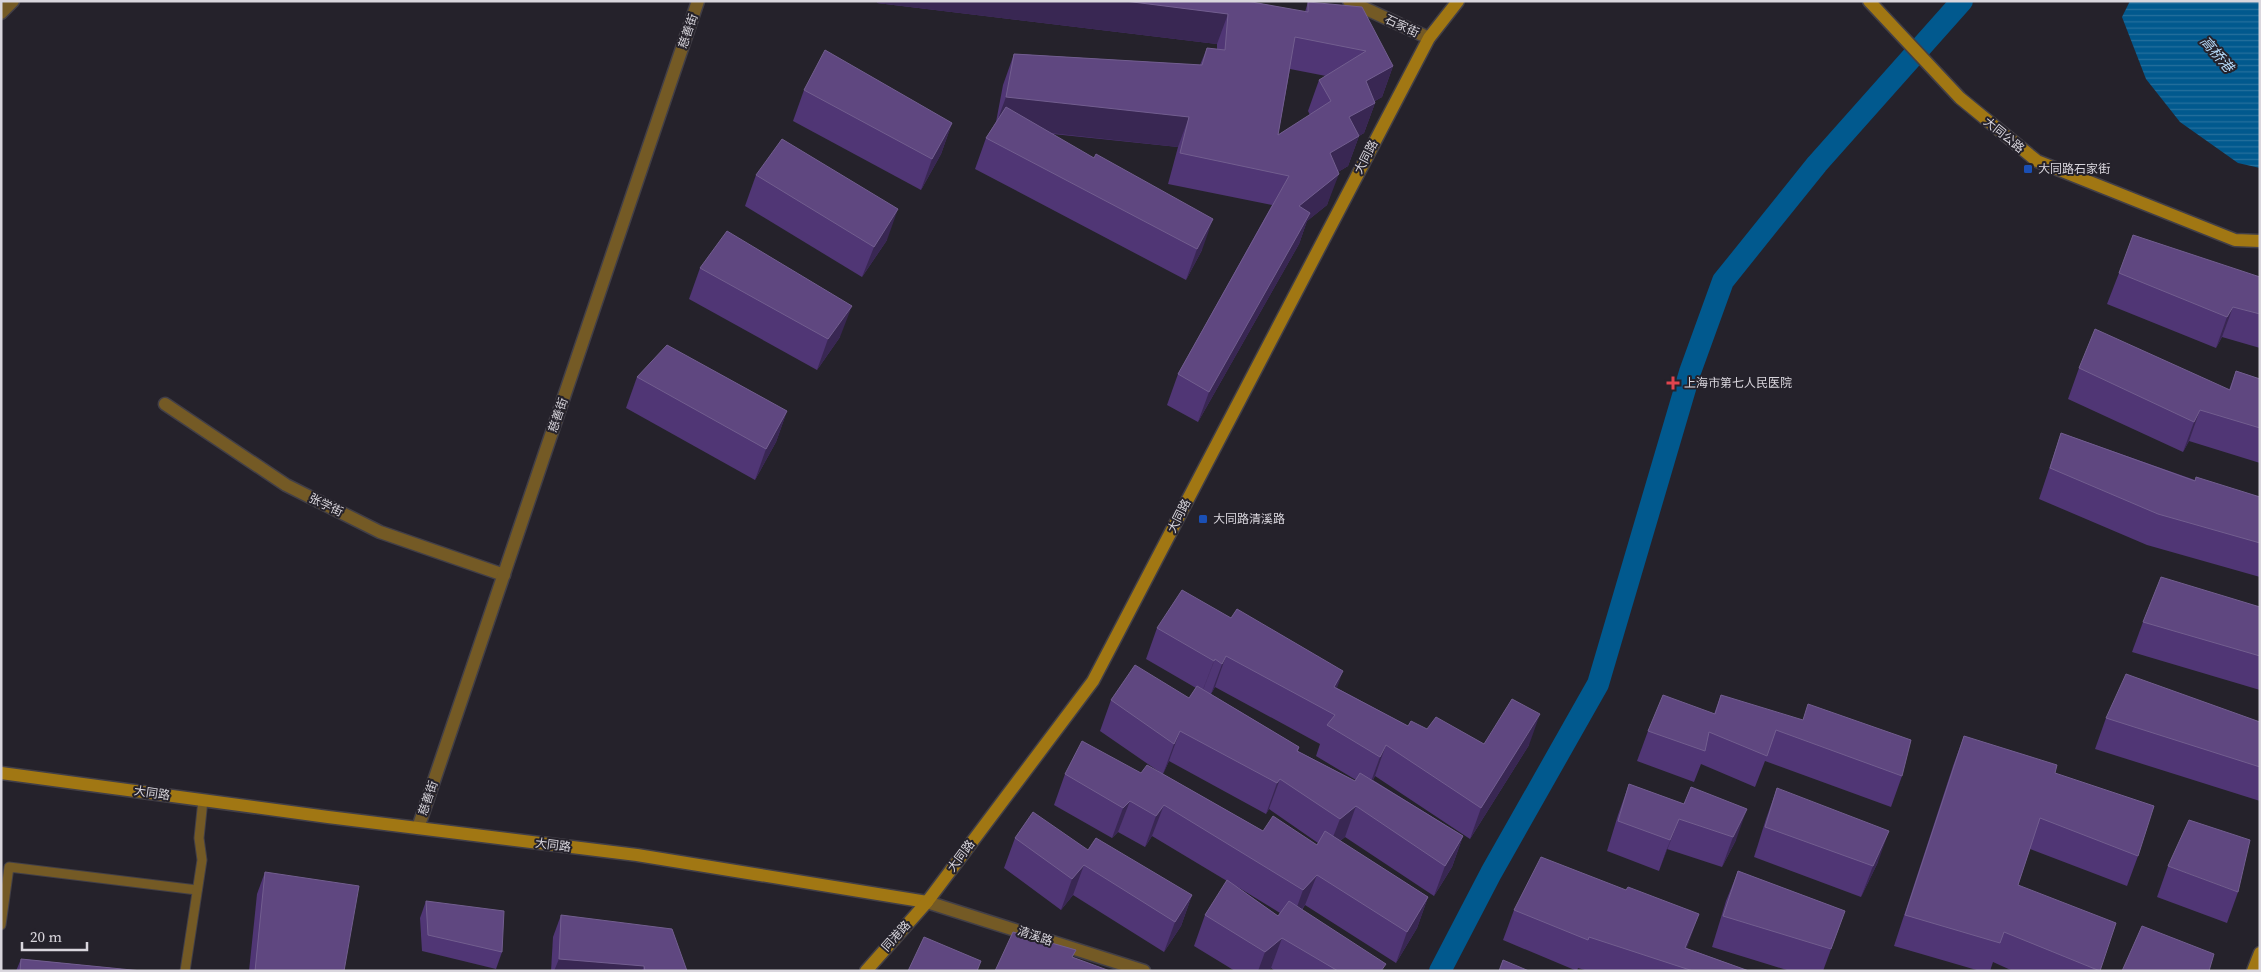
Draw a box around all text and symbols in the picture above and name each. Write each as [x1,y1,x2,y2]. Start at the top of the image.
street label: 慈善街 [675,11,701,51]
street label: 石家街 [1382,11,1422,41]
water label: 高桥港 [2196,32,2240,78]
street label: 大同公路 [1980,114,2028,156]
street label: 大同路 [1350,137,1382,177]
place label: 大同路石家街 [2038,161,2110,177]
marker: 大同路石家街 [2022,163,2034,175]
place label: 上海市第七人民医院 [1684,375,1792,391]
marker: 上海市第七人民医院 [1666,376,1680,390]
street label: 慈善街 [545,395,571,435]
street label: 张学街 [306,490,346,520]
street label: 大同路 [1164,496,1194,536]
place label: 大同路清溪路 [1213,511,1285,527]
marker: 大同路清溪路 [1197,513,1209,525]
street label: 慈善街 [415,778,441,818]
street label: 大同路 [133,783,171,803]
street label: 大同路 [534,835,572,855]
street label: 大同路 [944,837,978,875]
street label: 同港路 [878,917,914,955]
scale bar [22,920,88,952]
street label: 清溪路 [1015,923,1055,949]
text: 20 m [30,926,62,947]

